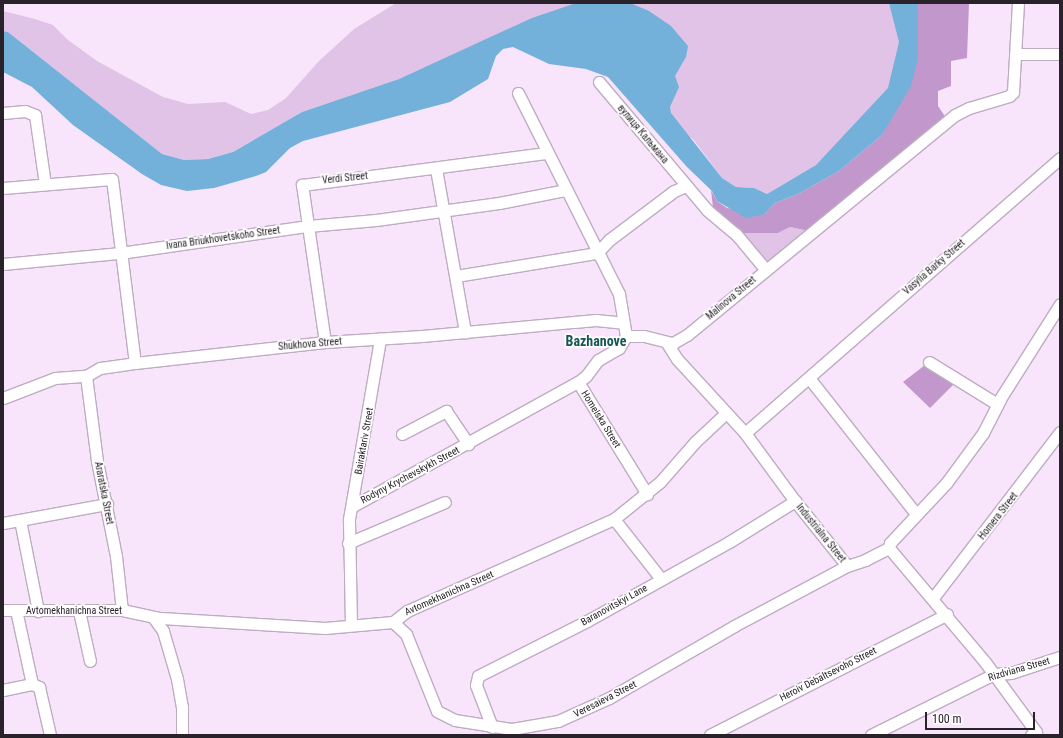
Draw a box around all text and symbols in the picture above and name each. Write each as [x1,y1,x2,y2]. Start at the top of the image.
street label: вулиця Кальмана [615,102,671,166]
street label: Verdi Street [321,170,369,186]
street label: Ivana Briukhovetskoho Street [165,224,281,252]
street label: Vasylia Barky Street [901,237,967,297]
street label: Malinova Street [704,274,758,322]
district label: Bazhanove [566,333,626,349]
street label: Shukhova Street [278,335,342,353]
street label: Homelska Street [579,388,623,450]
street label: Bairaktariv Street [352,407,376,475]
street label: Rodyny Krychevskykh Street [359,444,461,506]
street label: Araratska Street [92,461,116,525]
street label: Homera Street [976,490,1020,542]
street label: Industrialna Street [794,501,848,565]
street label: Avtomekhanichna Street [403,568,495,618]
street label: Baranovitskyi Lane [579,582,649,628]
street label: Avtomekhanichna Street [26,605,122,617]
street label: Heroiv Debaltsevoho Street [778,644,878,704]
street label: Rizdviana Street [987,654,1051,684]
street label: Veresaieva Street [572,678,638,720]
scale bar [927,704,1037,730]
text: 100 m [932,712,962,726]

